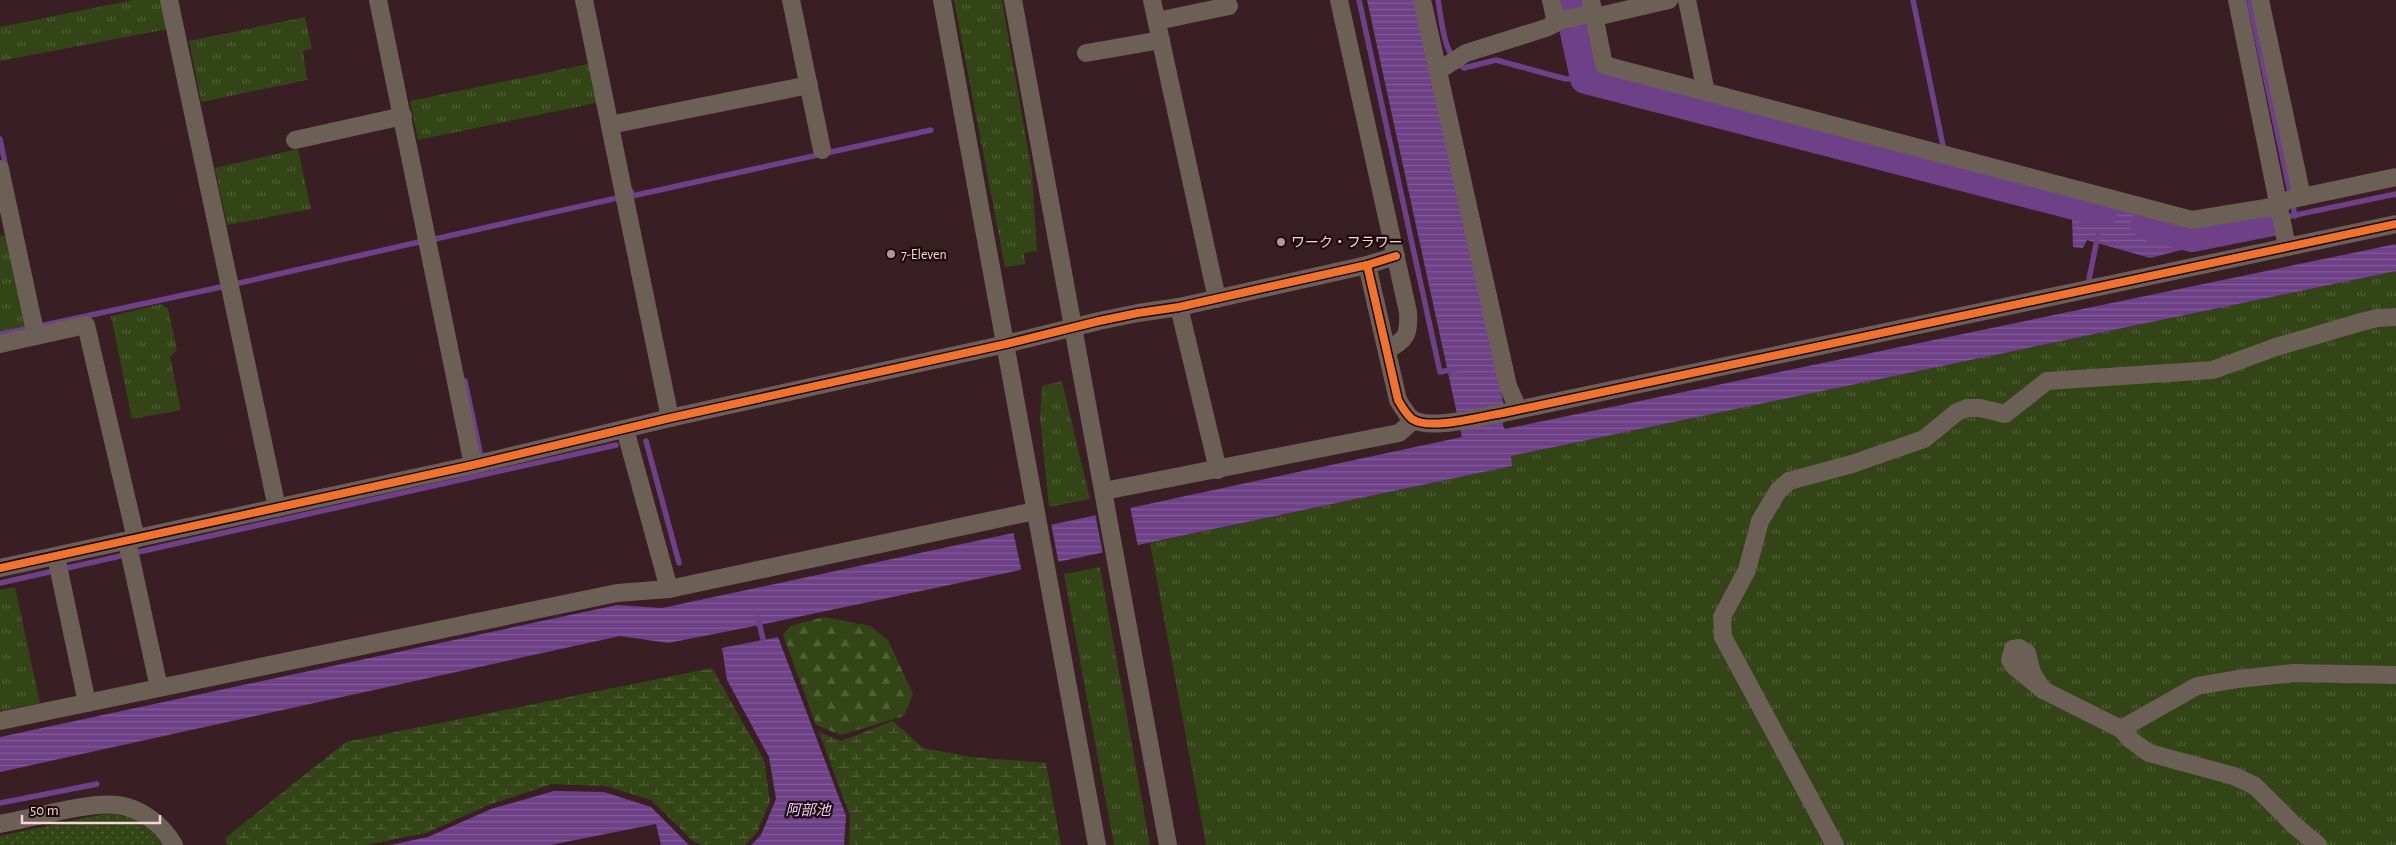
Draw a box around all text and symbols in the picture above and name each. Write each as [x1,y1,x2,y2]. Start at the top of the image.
place label: ワーク・フラワー [1291,235,1403,250]
marker: ワーク・フラワー [1275,236,1287,248]
marker: 7-Eleven [885,248,897,260]
place label: 7-Eleven [901,248,947,262]
scale bar [22,792,160,824]
water label: 阿部池 [785,802,832,818]
text: 50 m [30,803,59,818]

